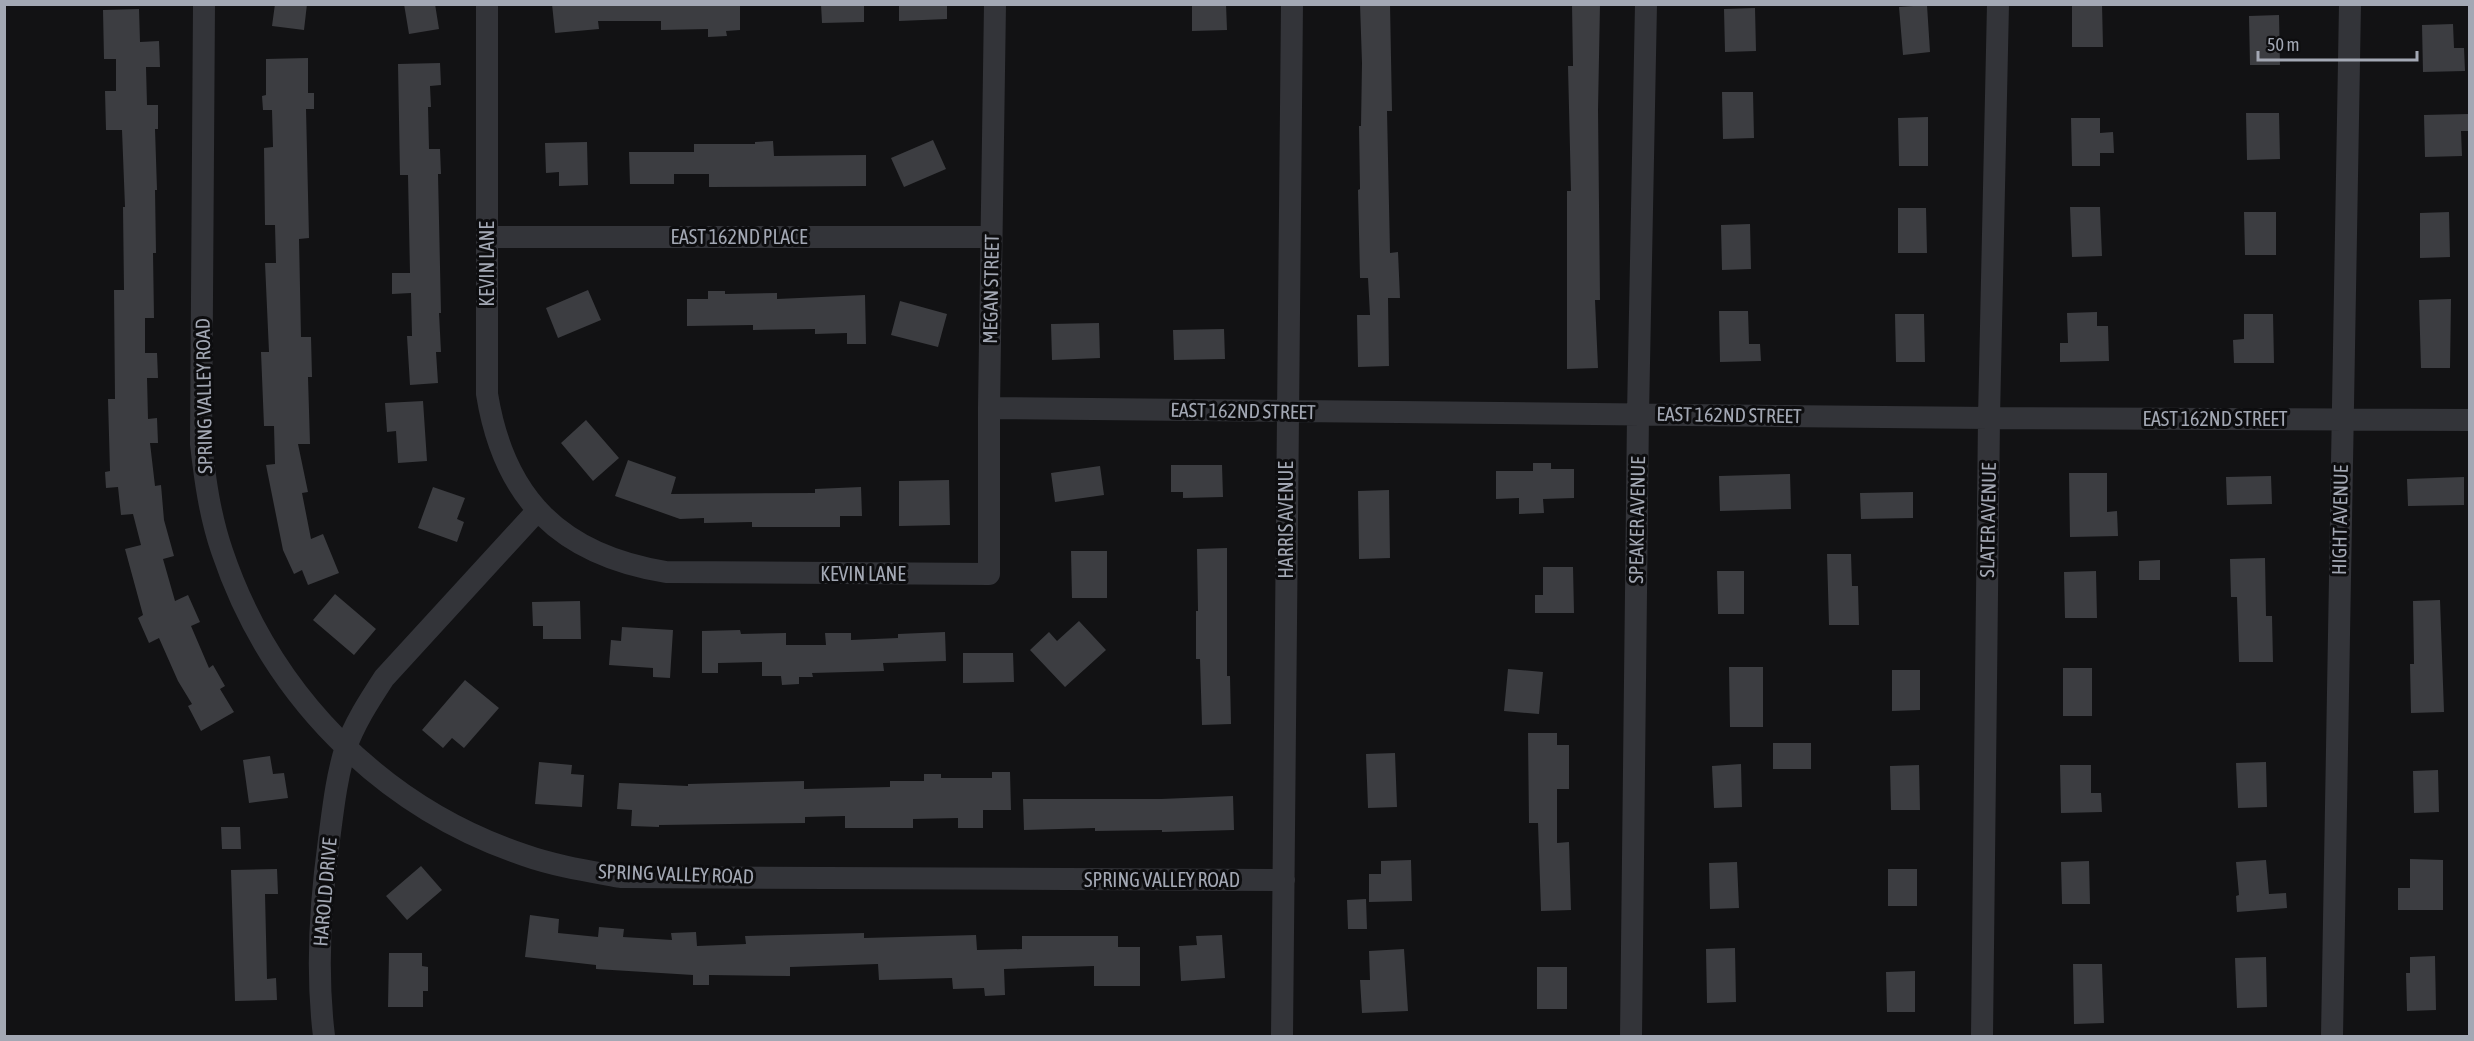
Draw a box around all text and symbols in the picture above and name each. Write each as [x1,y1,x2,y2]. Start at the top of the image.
scale bar [2258,24,2417,62]
text: 50 m [2267,34,2299,55]
street label: KEVIN LANE [475,221,498,307]
street label: EAST 162ND PLACE [670,225,808,248]
street label: MEGAN STREET [978,234,1003,344]
street label: SPRING VALLEY ROAD [191,318,216,474]
street label: EAST 162ND STREET [1170,398,1316,423]
street label: EAST 162ND STREET [1656,402,1802,427]
street label: EAST 162ND STREET [2142,407,2288,430]
street label: SPEAKER AVENUE [1624,456,1649,584]
street label: HARRIS AVENUE [1274,461,1297,579]
street label: SLATER AVENUE [1975,462,2000,578]
street label: HIGHT AVENUE [2327,464,2352,575]
street label: KEVIN LANE [820,562,906,585]
street label: HAROLD DRIVE [308,836,341,947]
street label: SPRING VALLEY ROAD [598,859,754,888]
street label: SPRING VALLEY ROAD [1084,868,1240,891]

